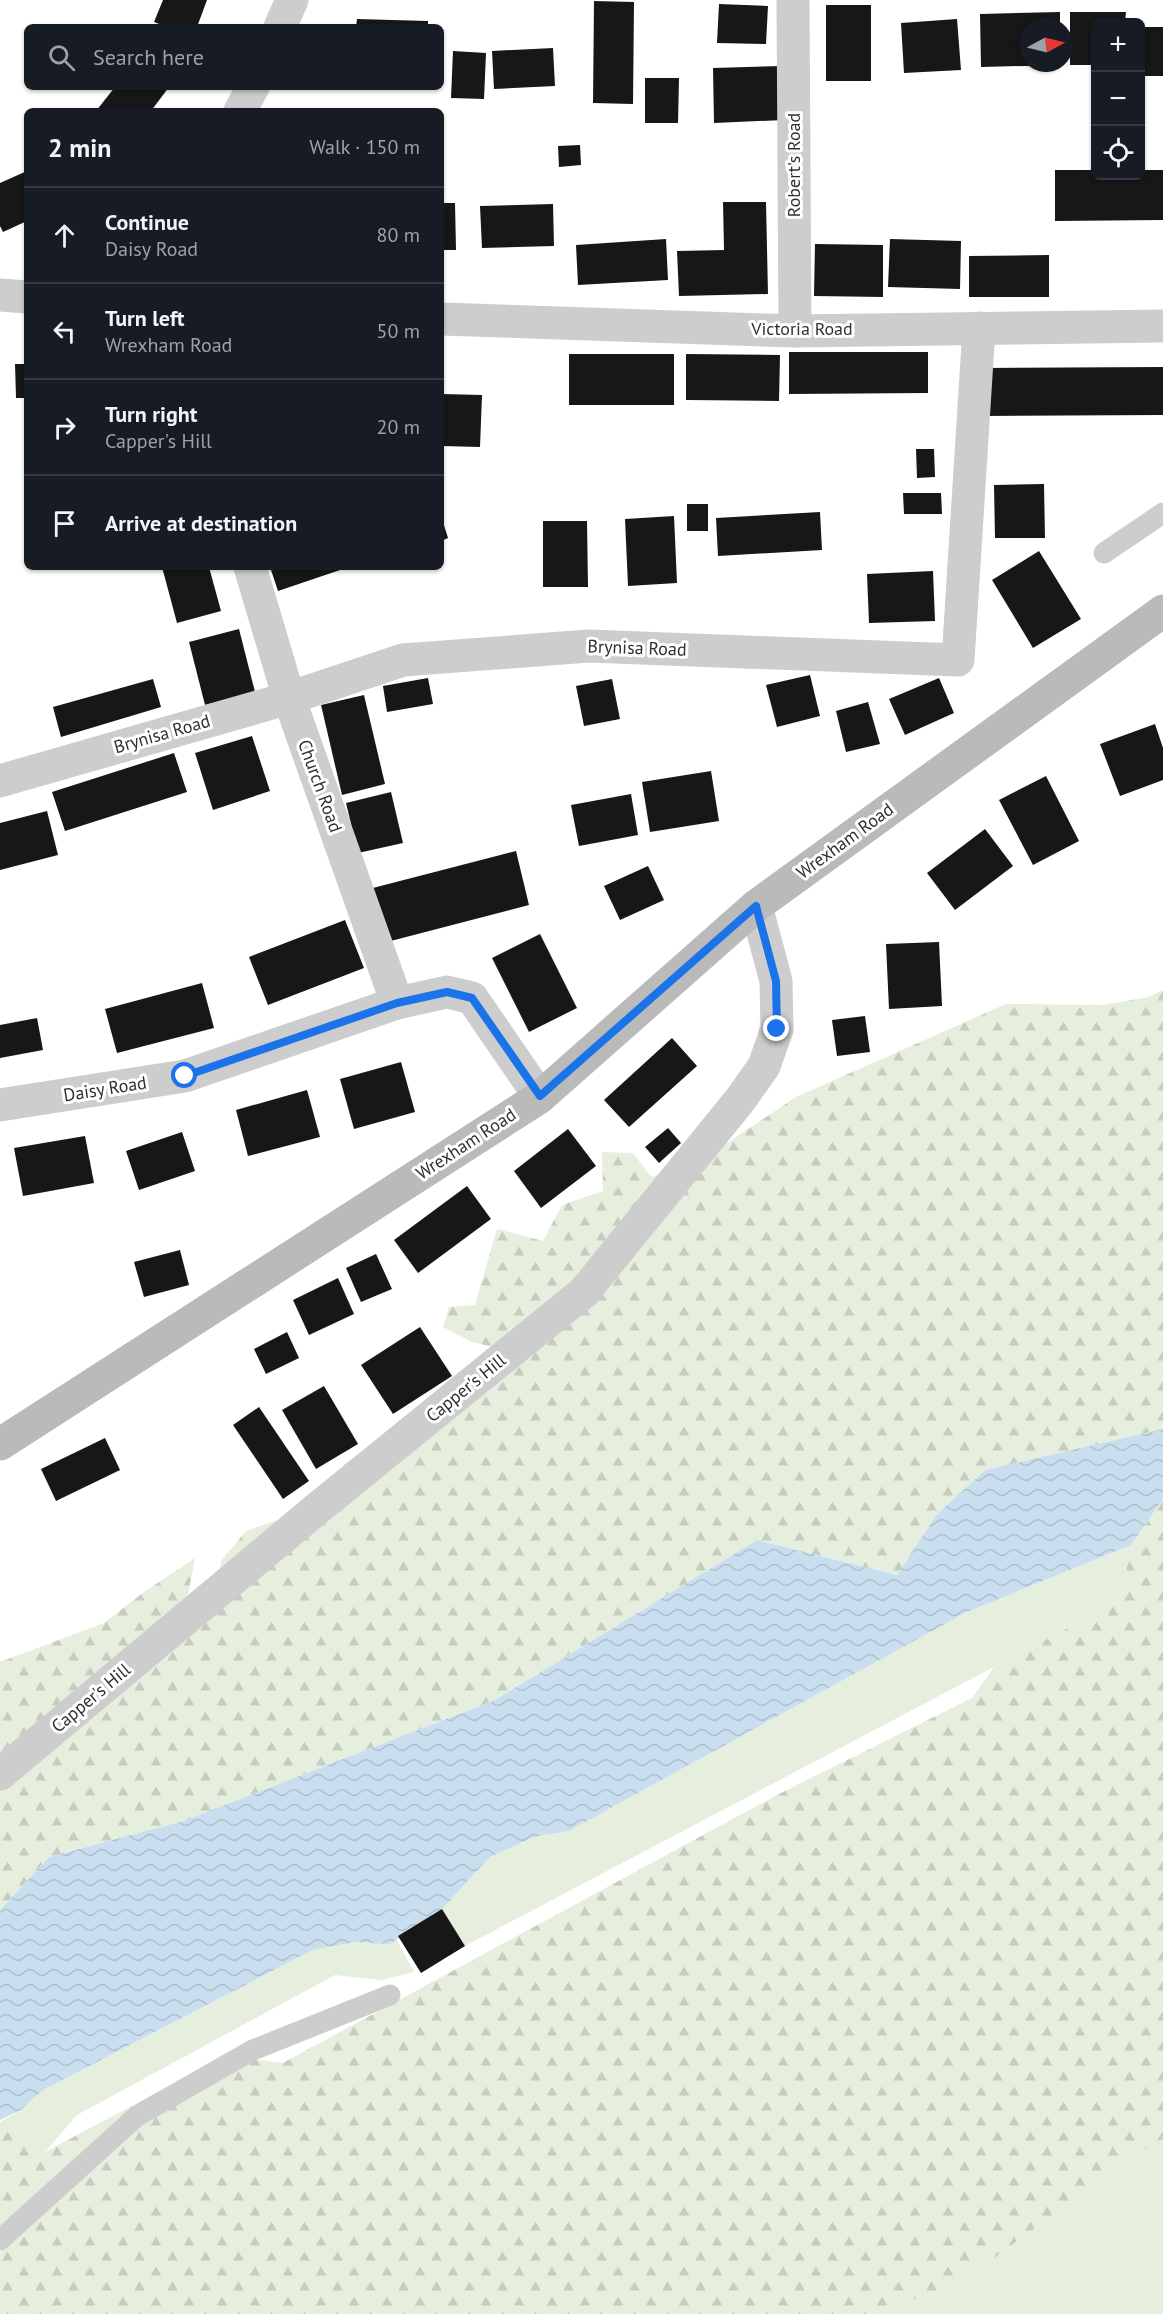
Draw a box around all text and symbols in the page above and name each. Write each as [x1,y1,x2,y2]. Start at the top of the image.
north arrow [1019,18,1073,72]
map controls [1091,18,1145,180]
button: + [1091,18,1145,72]
search box [24,24,444,90]
icon: search [45,41,78,74]
text: Search here [93,43,204,71]
button: − [1091,72,1145,126]
street label: Robert's Road [782,113,805,217]
button: locate [1091,126,1145,180]
text: 2 min [48,131,111,164]
text: Walk · 150 m [309,134,420,160]
text: Continue [105,208,189,236]
icon: ahead [48,219,81,252]
text: 80 m [377,222,420,248]
text: Daisy Road [105,236,198,262]
text: Turn left [105,304,185,332]
icon: left [48,315,81,348]
street label: Victoria Road [750,317,853,340]
text: 50 m [377,318,420,344]
text: Wrexham Road [105,332,232,358]
text: Turn right [105,400,197,428]
icon: right [48,411,81,444]
text: 20 m [377,414,420,440]
text: Capper's Hill [105,428,212,454]
icon: arrive [48,507,81,540]
text: Arrive at destination [105,509,297,537]
street label: Brynisa Road [587,634,687,661]
street label: Brynisa Road [111,709,213,758]
street label: Church Road [293,736,348,835]
street label: Wrexham Road [792,798,898,884]
route end [763,1015,789,1041]
route start [171,1062,197,1088]
street label: Daisy Road [62,1071,148,1106]
street label: Wrexham Road [411,1103,520,1184]
street label: Capper's Hill [421,1348,511,1427]
street label: Capper's Hill [46,1657,136,1737]

